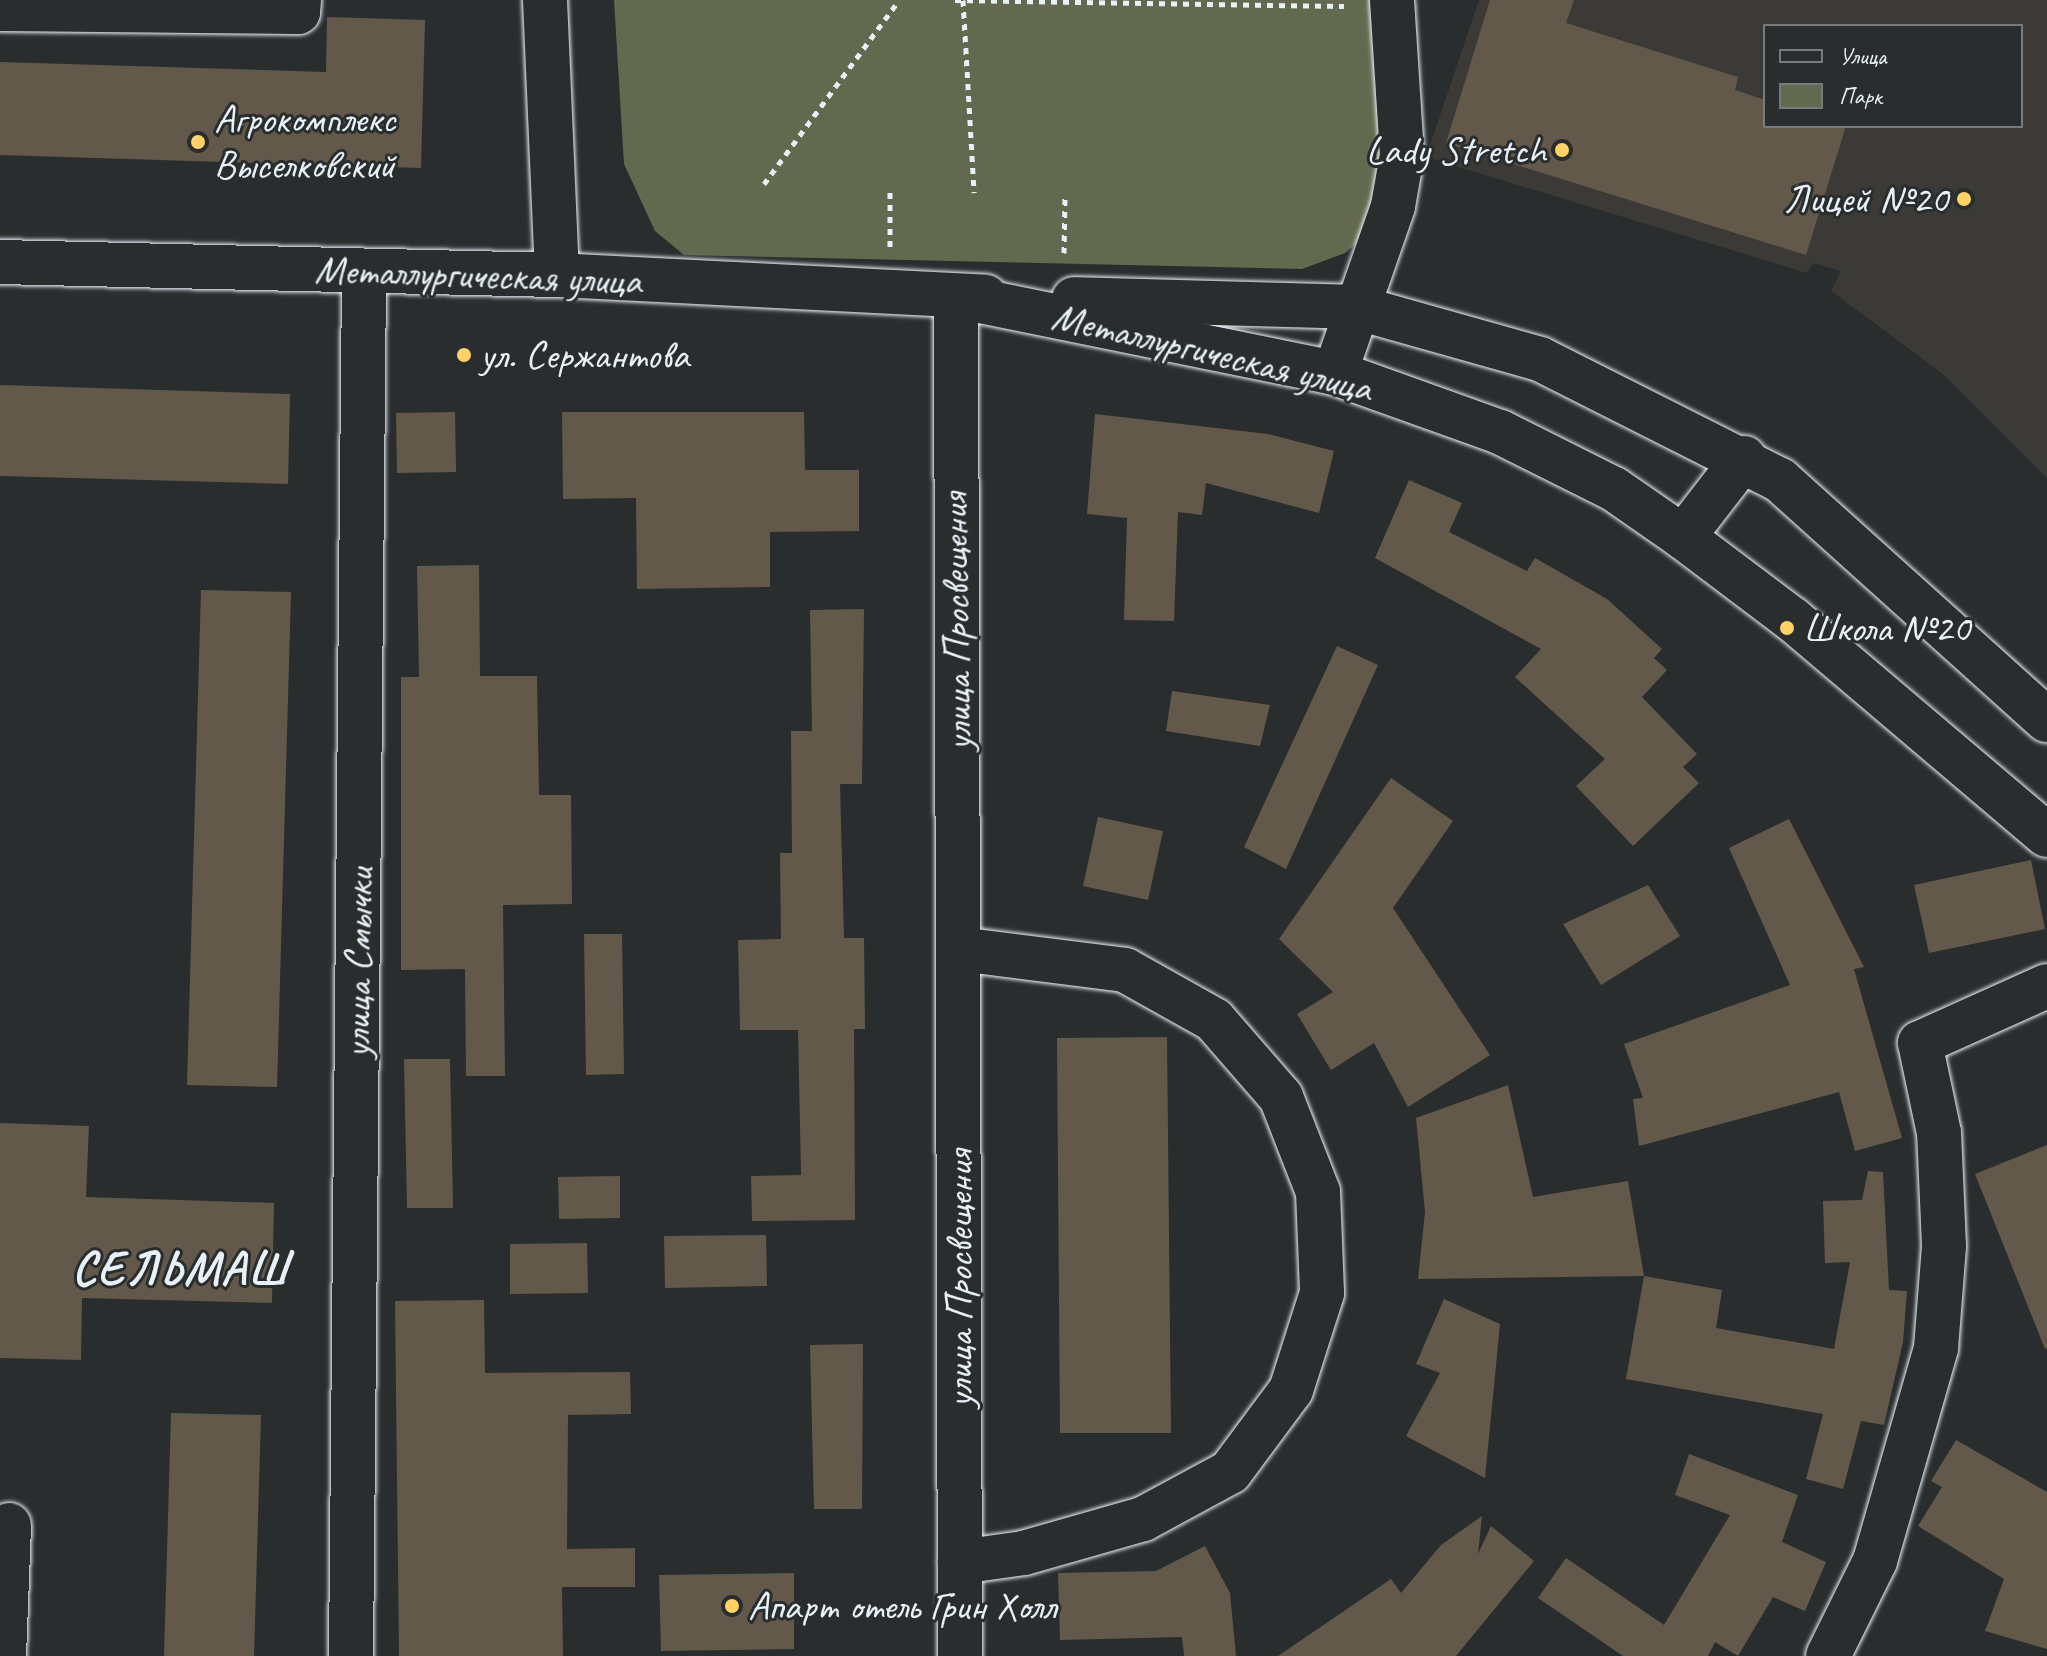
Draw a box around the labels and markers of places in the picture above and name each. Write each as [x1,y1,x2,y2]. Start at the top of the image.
place label: Агрокомплекс Выселковский [214,95,395,189]
place label: Lady Stretch [1366,126,1546,174]
marker: Агрокомплекс Выселковский [189,133,207,151]
marker: Lady Stretch [1553,141,1571,159]
place label: Лицей №20 [1784,175,1948,223]
marker: Лицей №20 [1955,190,1973,208]
place label: ул. Сержантова [480,331,689,379]
marker: ул. Сержантова [455,346,473,364]
place label: Школа №20 [1803,604,1970,652]
marker: Школа №20 [1778,619,1796,637]
place label: Апарт отель Грин Холл [748,1582,1055,1630]
marker: Апарт отель Грин Холл [723,1597,741,1615]

